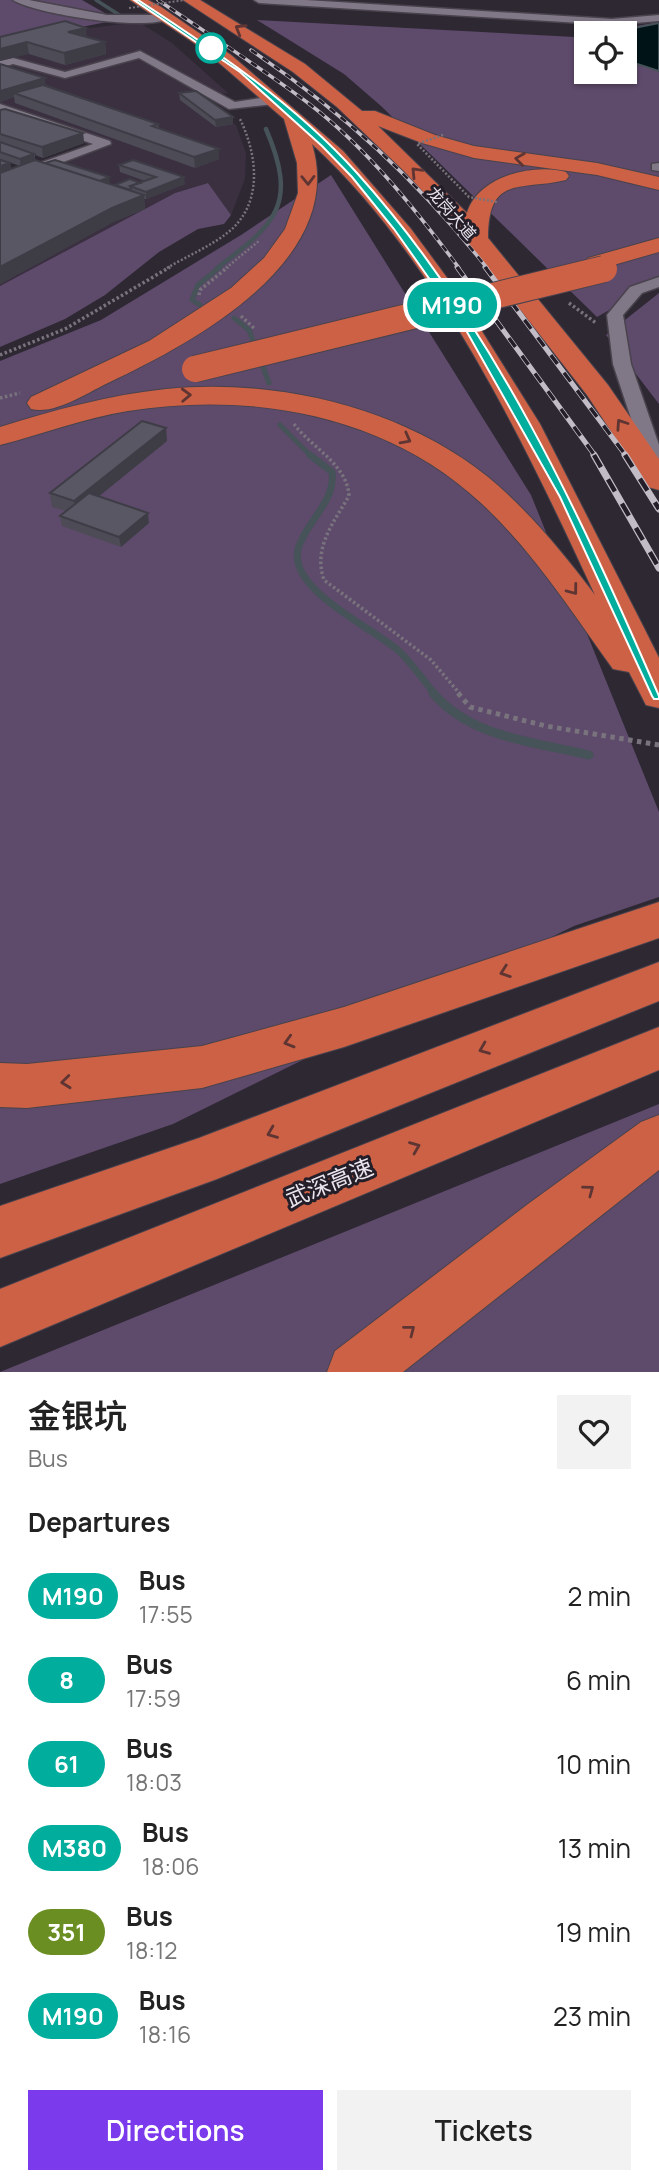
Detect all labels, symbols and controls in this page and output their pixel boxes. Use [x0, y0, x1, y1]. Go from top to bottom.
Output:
map controls [574, 21, 637, 84]
button: locate [574, 21, 637, 84]
one-way arrow [234, 24, 247, 37]
unlabelled marker [196, 33, 226, 63]
one-way arrow [514, 152, 526, 167]
one-way arrow [411, 167, 424, 180]
one-way arrow [300, 175, 316, 186]
street label: 龙岗大道 [423, 182, 481, 244]
line badge: M190 [403, 282, 501, 328]
text: M190 [421, 288, 483, 321]
one-way arrow [180, 388, 191, 403]
one-way arrow [617, 419, 629, 432]
one-way arrow [399, 431, 411, 444]
one-way arrow [564, 582, 577, 595]
one-way arrow [500, 964, 512, 979]
one-way arrow [283, 1034, 295, 1049]
one-way arrow [478, 1040, 490, 1054]
one-way arrow [60, 1074, 71, 1089]
one-way arrow [267, 1124, 279, 1138]
one-way arrow [408, 1141, 421, 1155]
street label: 武深高速 [280, 1150, 378, 1214]
one-way arrow [582, 1186, 594, 1198]
one-way arrow [402, 1325, 414, 1338]
text: 金银坑 [28, 1393, 127, 1438]
button: heart [557, 1395, 631, 1469]
text: Bus [28, 1442, 68, 1474]
text: Departures [28, 1504, 170, 1540]
text: Bus [139, 1562, 186, 1598]
text: 2 min [567, 1578, 631, 1614]
text: M190 [42, 1579, 104, 1612]
text: 17:55 [139, 1598, 193, 1630]
text: Bus [126, 1646, 173, 1682]
text: 6 min [566, 1662, 631, 1698]
text: 8 [59, 1663, 74, 1696]
text: 17:59 [126, 1682, 181, 1714]
text: Bus [126, 1730, 173, 1766]
text: 10 min [556, 1746, 631, 1782]
text: 61 [54, 1747, 79, 1780]
text: 18:03 [126, 1766, 182, 1798]
text: Bus [142, 1814, 189, 1850]
text: 13 min [558, 1830, 631, 1866]
text: M380 [42, 1831, 107, 1864]
text: 18:06 [142, 1850, 199, 1882]
text: Bus [126, 1898, 173, 1934]
text: 19 min [556, 1914, 631, 1950]
text: 351 [47, 1915, 86, 1948]
text: 18:12 [126, 1934, 177, 1966]
text: Bus [139, 1982, 186, 2018]
text: 23 min [553, 1998, 631, 2034]
text: M190 [42, 1999, 104, 2032]
text: 18:16 [139, 2018, 191, 2050]
button: Directions [28, 2090, 323, 2170]
button: Tickets [337, 2090, 631, 2170]

